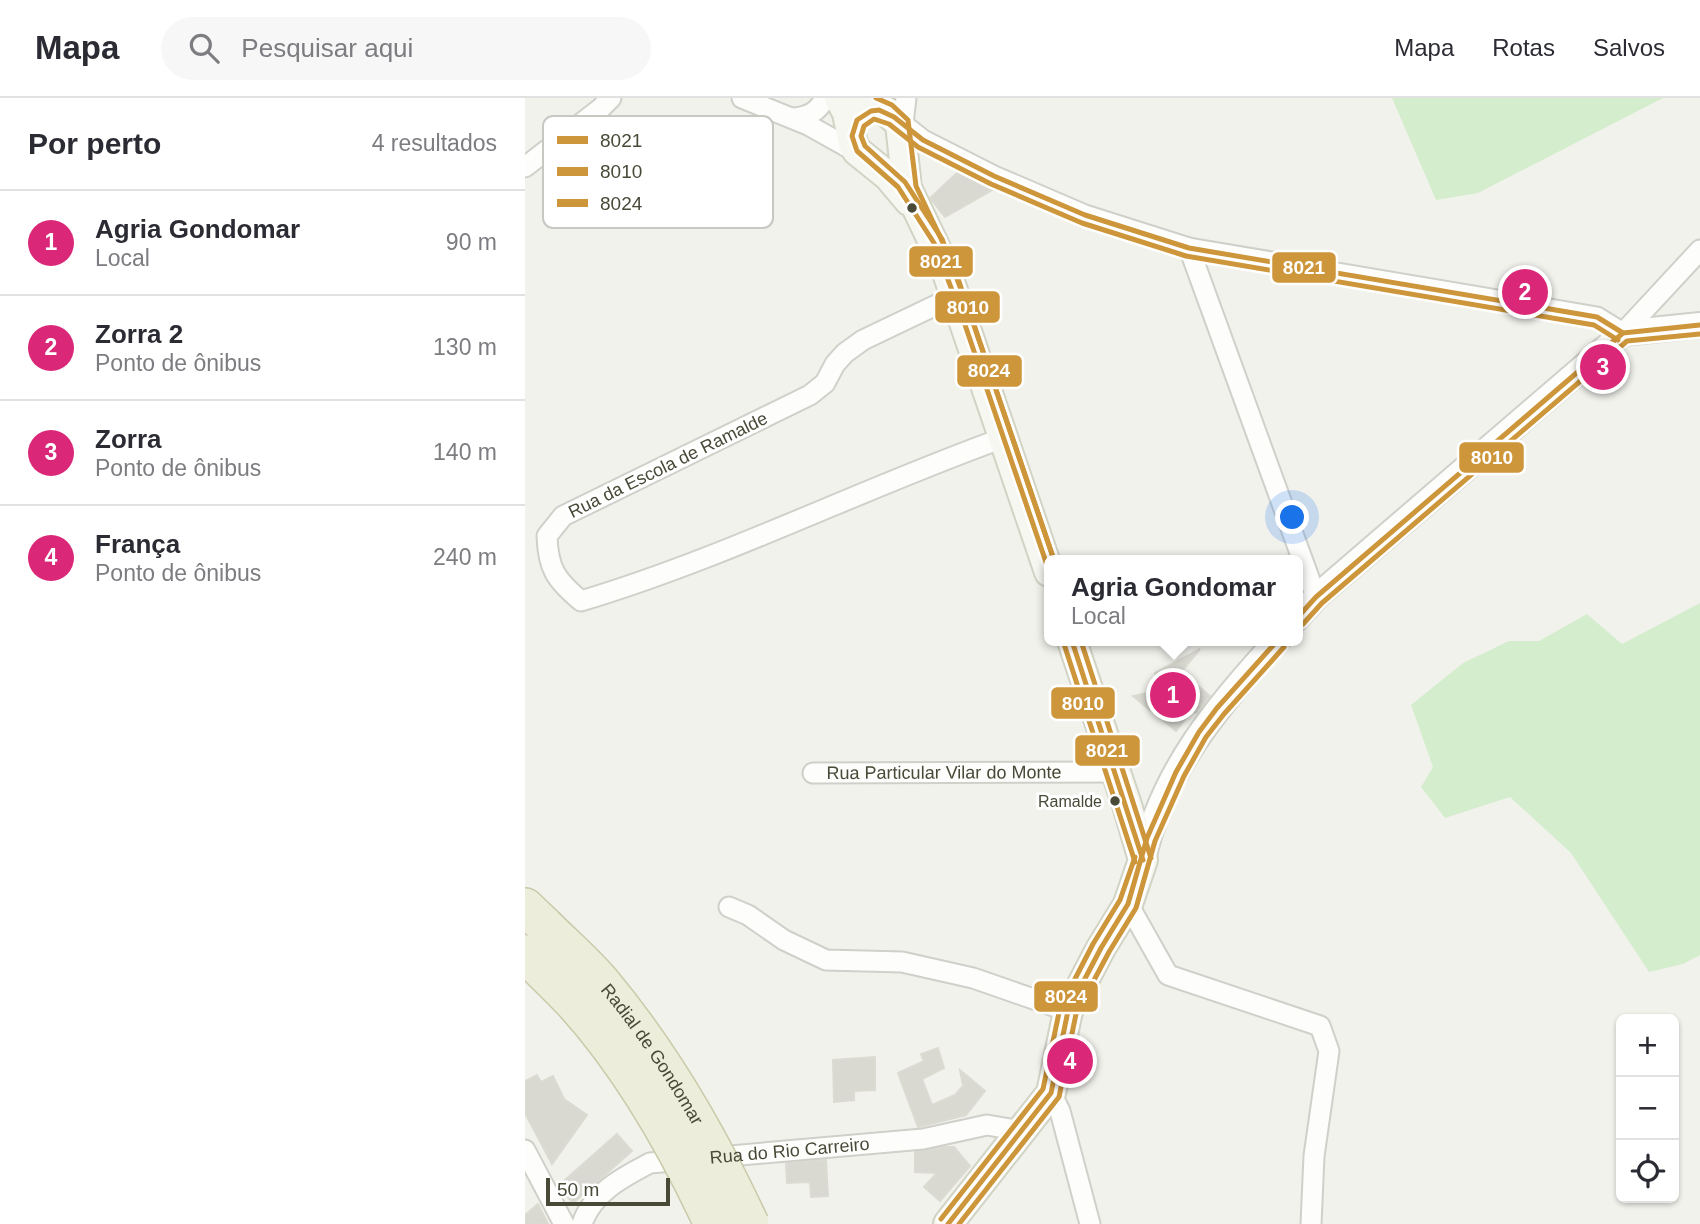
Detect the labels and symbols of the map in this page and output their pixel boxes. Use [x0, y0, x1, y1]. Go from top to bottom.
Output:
legend [543, 116, 773, 228]
text: 8021 [600, 130, 642, 151]
text: 8010 [600, 161, 642, 182]
text: 8024 [600, 193, 643, 214]
unlabelled marker [905, 201, 919, 215]
line badge: 8021 [908, 245, 974, 278]
text: 8021 [920, 251, 963, 272]
line badge: 8021 [1271, 251, 1337, 284]
text: 8021 [1283, 257, 1326, 278]
pin: 2 [1502, 266, 1548, 318]
line badge: 8010 [934, 290, 1001, 324]
text: 8010 [947, 297, 989, 318]
pin: 3 [1580, 341, 1626, 393]
line badge: 8024 [956, 354, 1023, 388]
text: 8024 [968, 360, 1011, 381]
street label: Rua da Escola de Ramalde [565, 408, 771, 522]
line badge: 8010 [1458, 441, 1525, 474]
text: 8010 [1471, 447, 1513, 468]
your location [1275, 500, 1309, 534]
pin: 1 [1150, 669, 1196, 721]
line badge: 8010 [1050, 686, 1116, 720]
text: 8010 [1062, 693, 1104, 714]
line badge: 8021 [1074, 734, 1141, 767]
text: 8021 [1086, 740, 1129, 761]
street label: Rua Particular Vilar do Monte [826, 762, 1062, 783]
place label: Ramalde [1038, 793, 1102, 810]
marker: Ramalde [1108, 794, 1122, 808]
street label: Radial de Gondomar [597, 980, 707, 1128]
line badge: 8024 [1033, 980, 1099, 1013]
text: 8024 [1045, 986, 1088, 1007]
pin: 4 [1047, 1035, 1093, 1087]
street label: Rua do Rio Carreiro [709, 1134, 870, 1168]
scale bar [546, 1175, 670, 1207]

